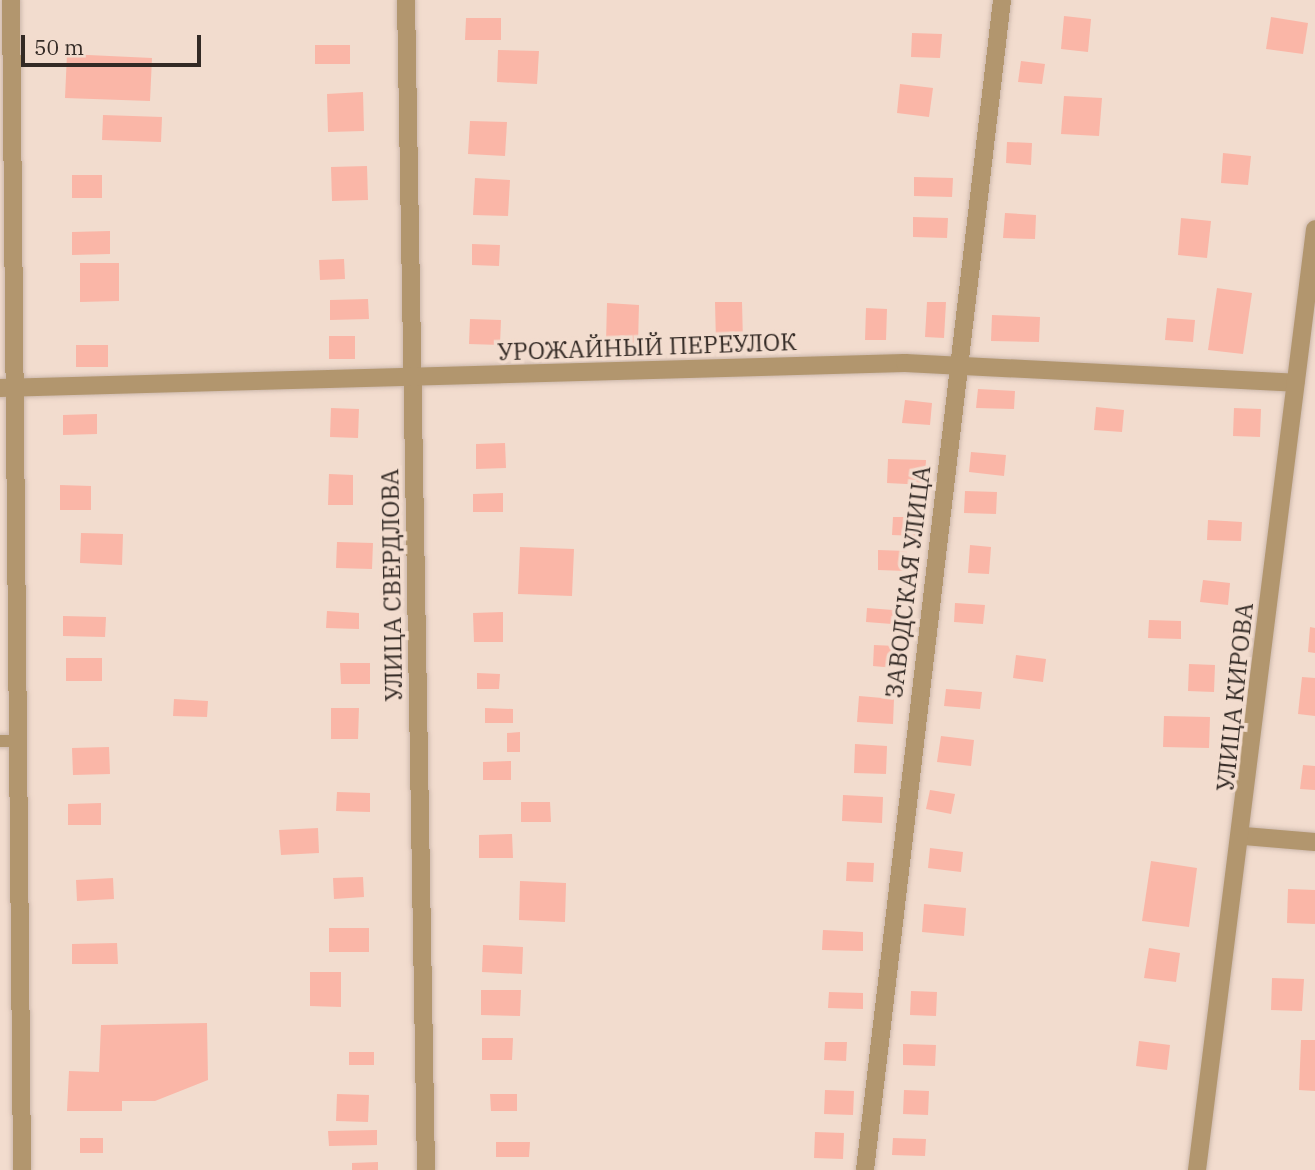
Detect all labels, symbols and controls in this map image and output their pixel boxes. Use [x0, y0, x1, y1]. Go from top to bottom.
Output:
scale bar [24, 21, 205, 65]
text: 50 m [34, 33, 84, 61]
street label: УРОЖАЙНЫЙ ПЕРЕУЛОК [497, 327, 797, 367]
street label: ЗАВОДСКАЯ УЛИЦА [879, 464, 937, 700]
street label: УЛИЦА СВЕРДЛОВА [376, 468, 408, 702]
street label: УЛИЦА КИРОВА [1211, 601, 1259, 793]

